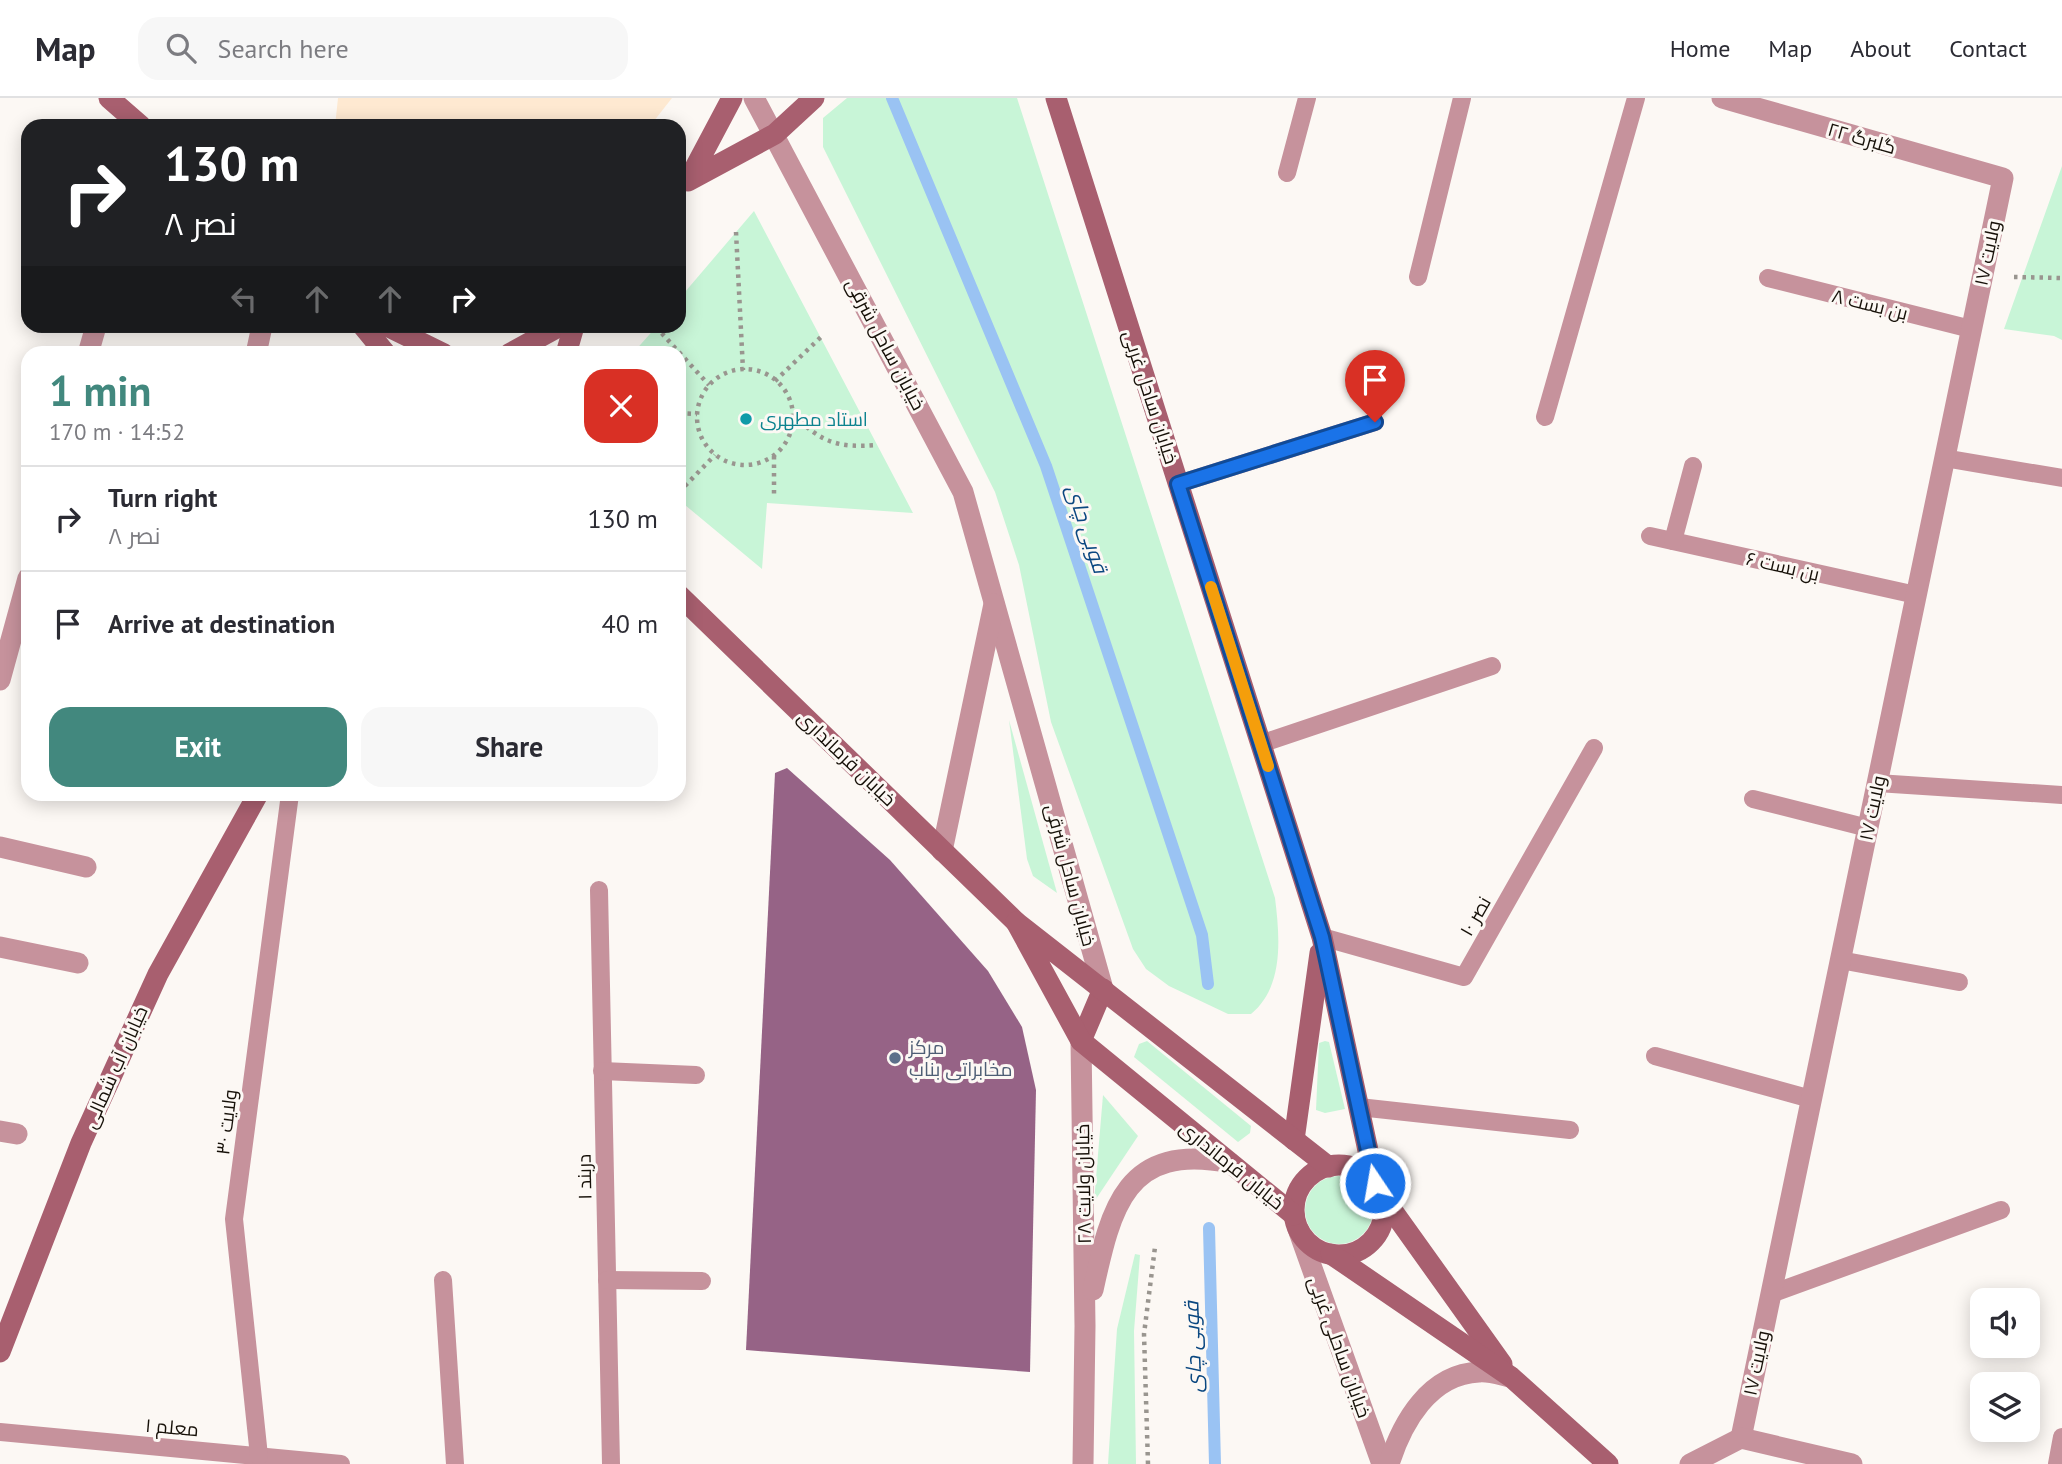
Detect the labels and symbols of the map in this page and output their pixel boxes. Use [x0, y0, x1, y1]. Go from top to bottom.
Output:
street label: گلبرگ ۲۲ [1825, 117, 1899, 159]
street label: ولایت ۱۷ [1968, 218, 2006, 288]
street label: خیابان ساحل شرقی [841, 274, 931, 414]
street label: بن بست ۸ [1830, 283, 1910, 325]
street label: خیابان ساحل غربی [1118, 327, 1184, 467]
pin [1345, 350, 1405, 422]
place label: استاد مطهری [760, 407, 868, 431]
marker: استاد مطهری [738, 411, 754, 427]
water label: قوبی چای [1060, 481, 1115, 578]
street label: بن بست ۶ [1744, 546, 1822, 586]
street label: خیابان فرمانداری [793, 705, 901, 811]
street label: ولایت ۱۷ [1853, 773, 1891, 843]
street label: خیابان ساحل شرقی [1041, 801, 1101, 949]
street label: نصر ۱۰ [1454, 892, 1496, 940]
street label: خیابان آب شمالی [77, 1002, 153, 1132]
place label: مرکز مخابراتی بناب [908, 1035, 1012, 1081]
marker: مرکز مخابراتی بناب [887, 1050, 903, 1066]
street label: ولایت ۳۰ [210, 1088, 242, 1156]
street label: خیابان فرمانداری [1175, 1116, 1289, 1214]
street label: خیابان ولایت ۲۸ [1070, 1124, 1096, 1244]
position arrow [1338, 1146, 1412, 1220]
street label: دربند ۱ [572, 1154, 596, 1200]
street label: خیابان ساحلی غربی [1303, 1273, 1377, 1421]
water label: قوبی چای [1177, 1300, 1209, 1393]
street label: ولایت ۱۷ [1737, 1328, 1775, 1398]
street label: معلم ۱ [144, 1413, 200, 1443]

